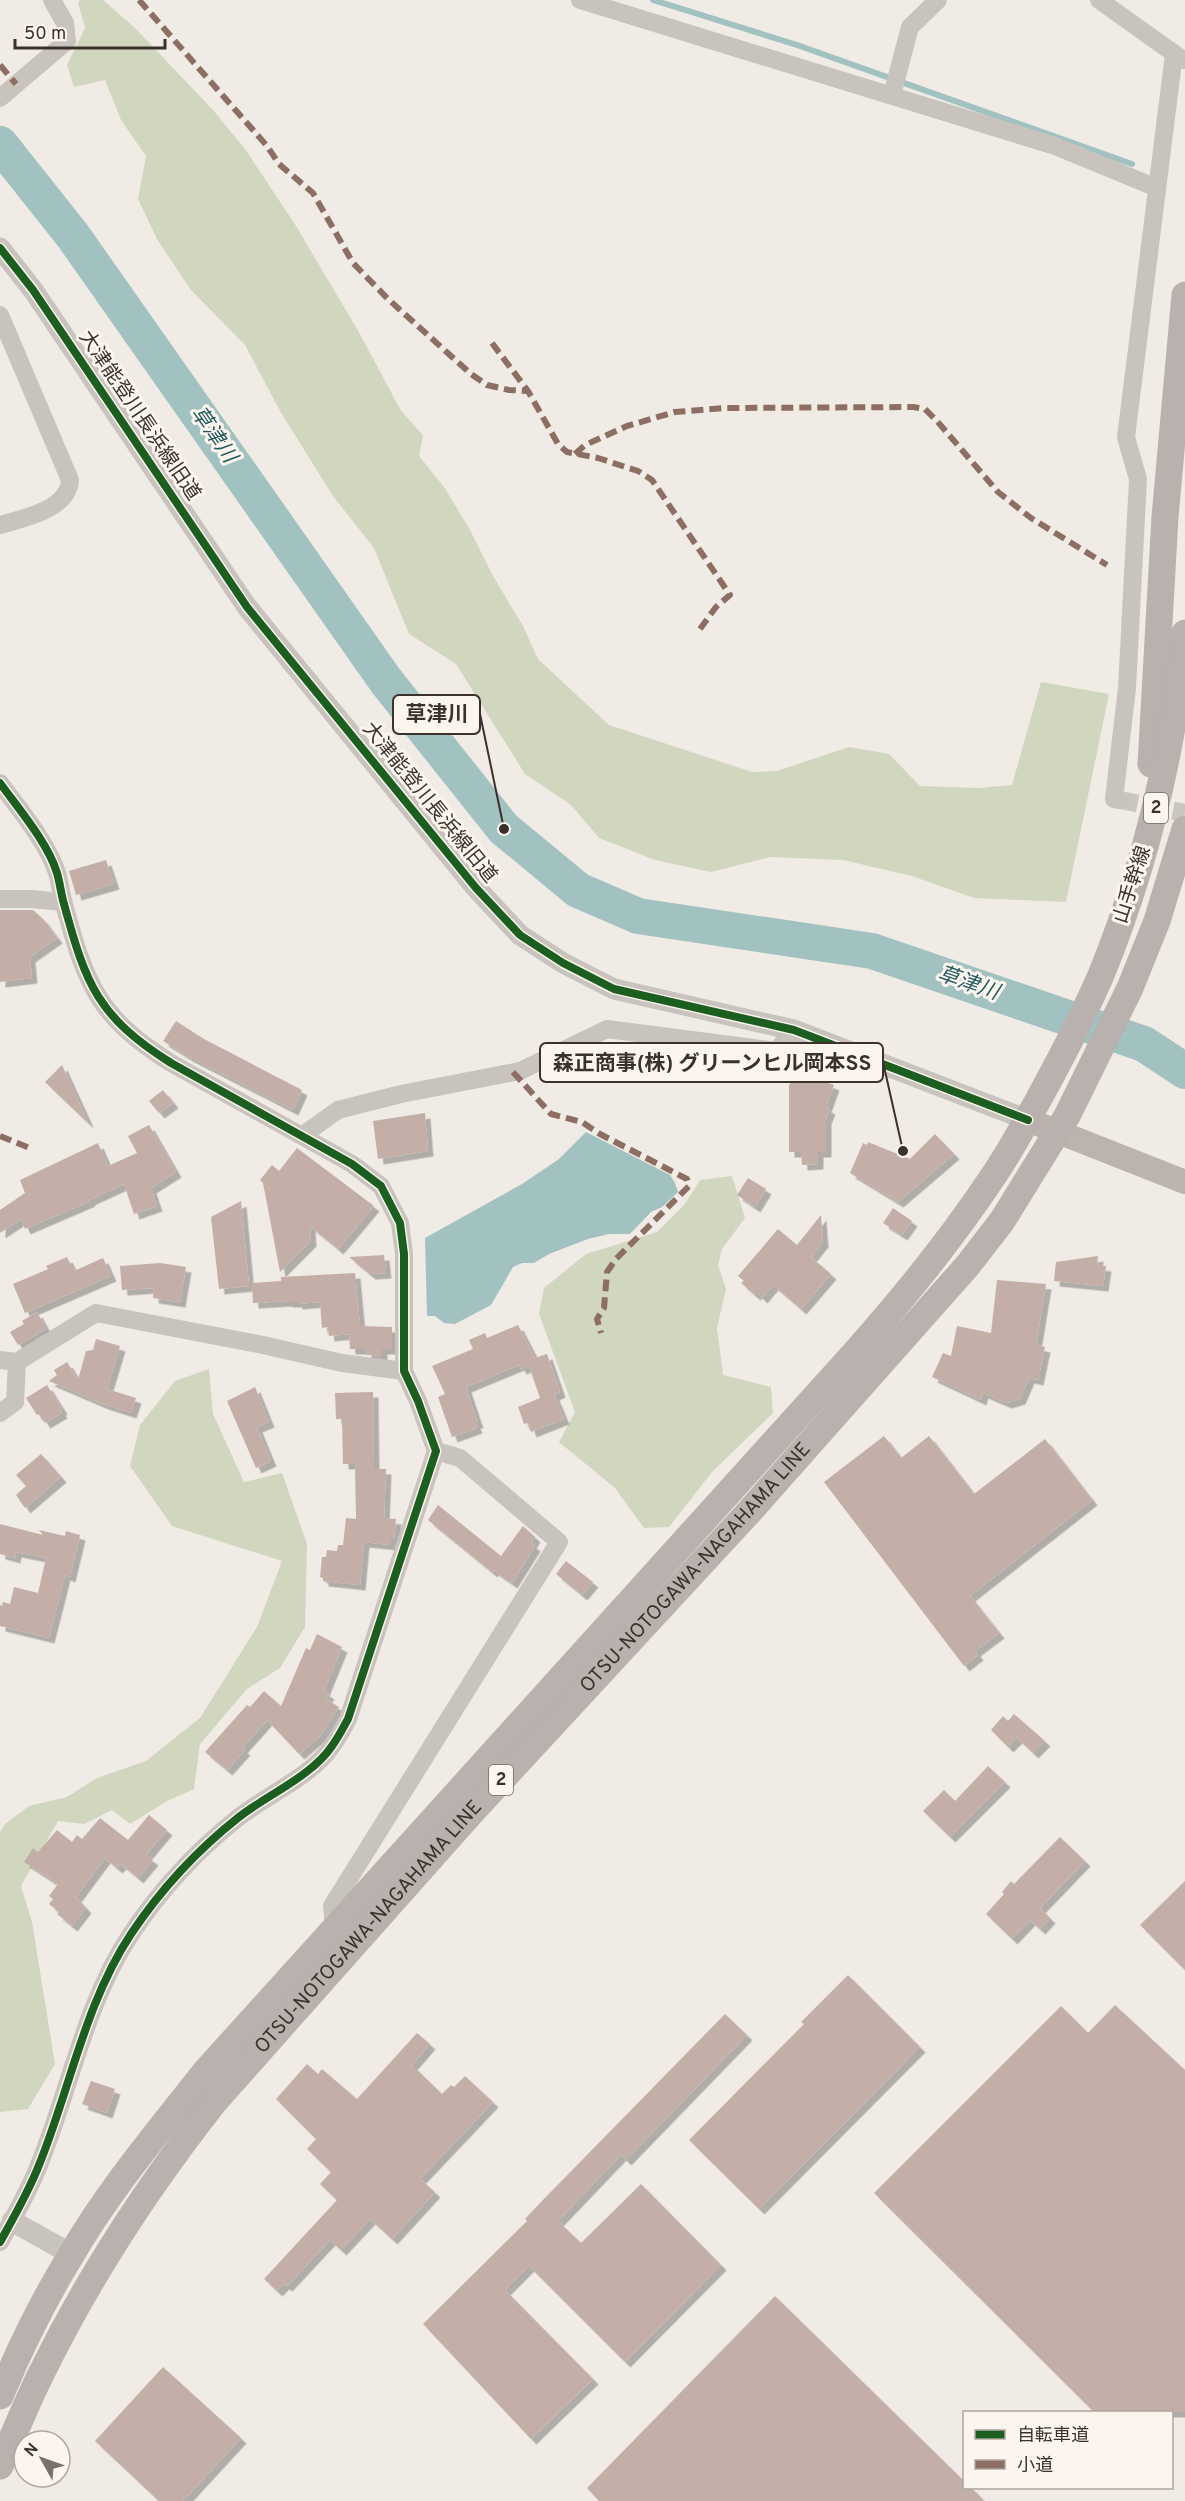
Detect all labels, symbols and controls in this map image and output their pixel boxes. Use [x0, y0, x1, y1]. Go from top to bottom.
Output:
scale bar [15, 12, 165, 50]
text: 50 m [24, 23, 66, 46]
street label: 大津能登川長浜線旧道 [72, 326, 206, 506]
water label: 草津川 [184, 401, 243, 470]
callout: 草津川 [393, 695, 480, 734]
text: 草津川 [406, 702, 469, 729]
street label: 大津能登川長浜線旧道 [356, 717, 502, 889]
road number: 2 [1144, 793, 1168, 823]
street label: 山手幹線 [1108, 843, 1158, 927]
water label: 草津川 [934, 961, 1004, 1008]
callout: 森正商事(株) グリーンヒル岡本SS [540, 1043, 883, 1082]
text: 森正商事(株) グリーンヒル岡本SS [553, 1051, 871, 1078]
street label: OTSU-NOTOGAWA-NAGAHAMA LINE [575, 1437, 817, 1699]
road number: 2 [489, 1765, 513, 1795]
street label: OTSU-NOTOGAWA-NAGAHAMA LINE [249, 1795, 489, 2060]
legend [963, 2411, 1173, 2489]
text: 自転車道 [1017, 2425, 1089, 2448]
north arrow [12, 2429, 72, 2489]
text: N [21, 2440, 43, 2461]
text: 小道 [1017, 2455, 1053, 2478]

